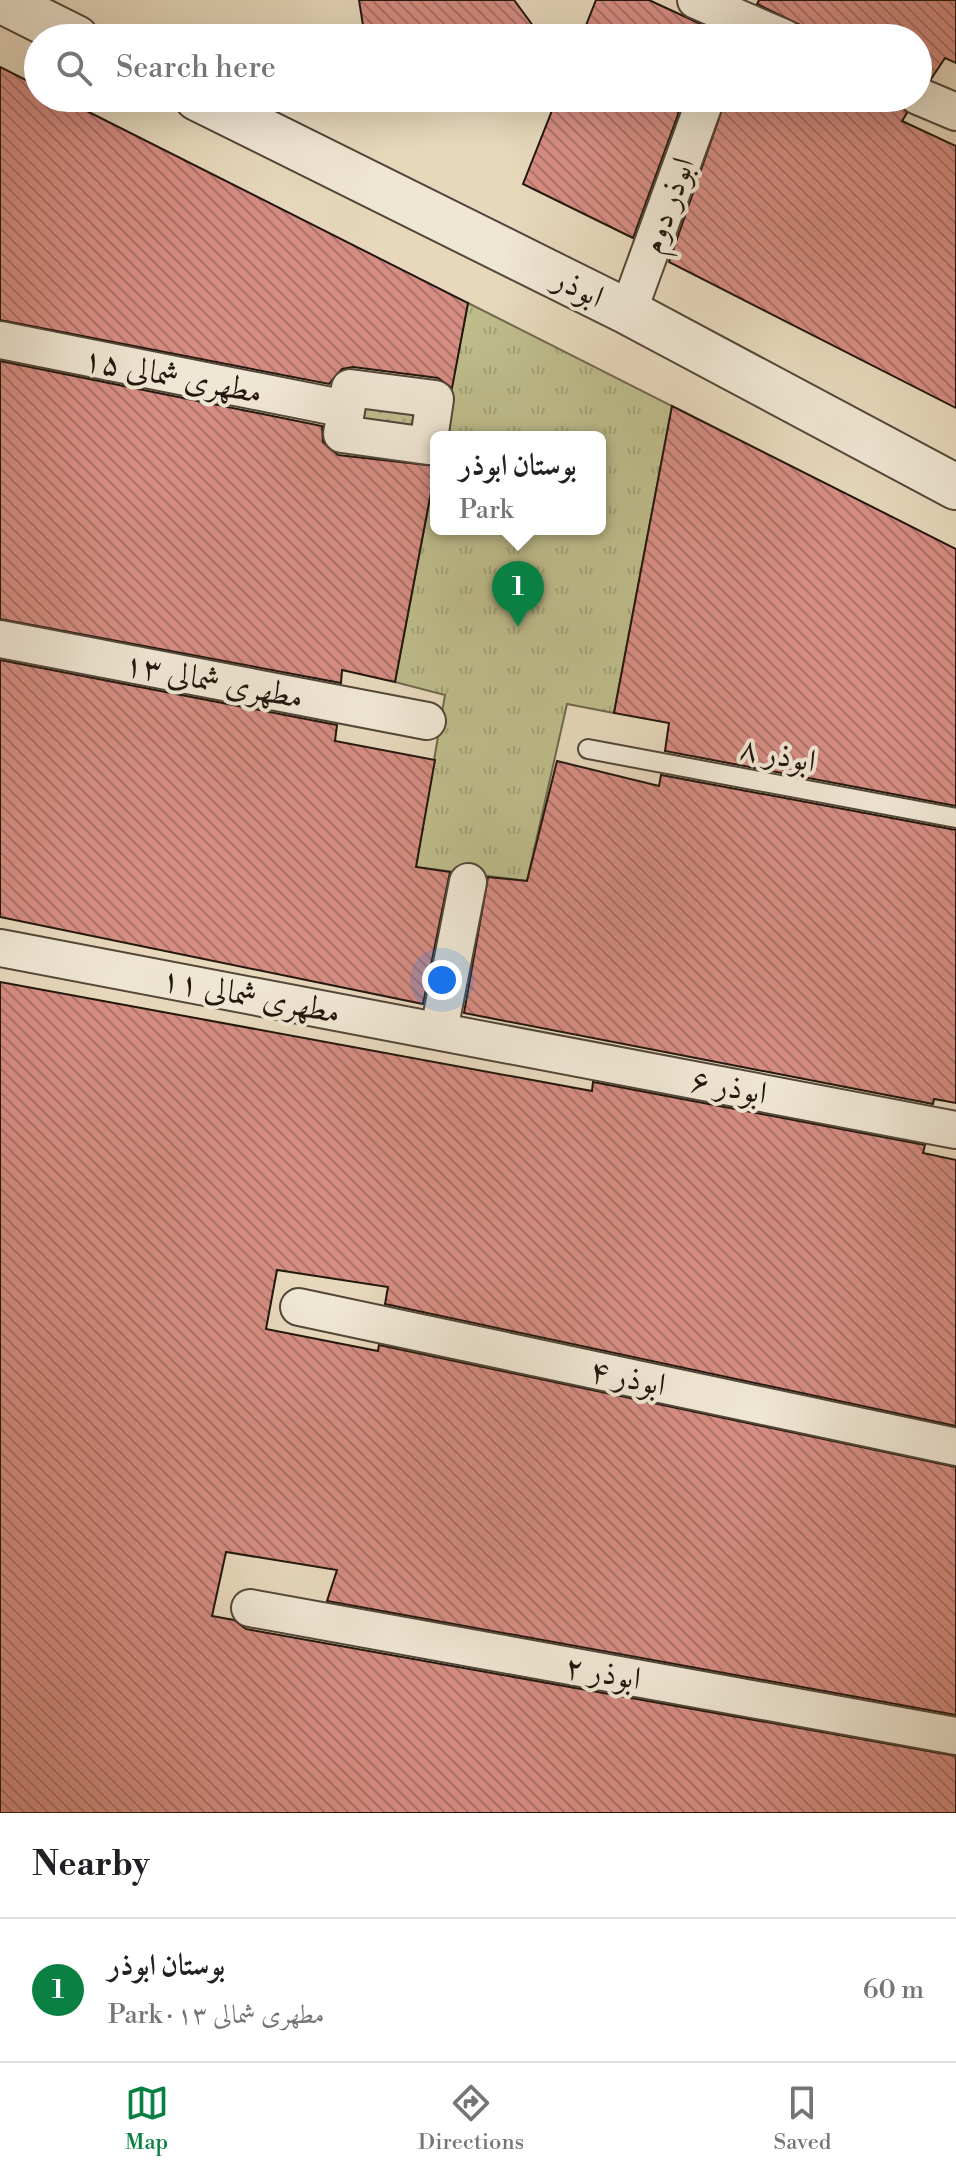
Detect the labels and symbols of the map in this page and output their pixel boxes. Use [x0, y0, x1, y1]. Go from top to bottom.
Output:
street label: ابوذر دوم [632, 152, 710, 261]
street label: ابوذر [544, 257, 610, 317]
street label: مطهری شمالی ۱۵ [80, 339, 266, 413]
pin: 1 [492, 561, 544, 627]
street label: مطهری شمالی ۱۳ [121, 644, 307, 718]
street label: ابوذر ۸ [736, 728, 819, 782]
street label: مطهری شمالی ۱۱ [158, 959, 344, 1033]
your location [422, 960, 462, 1000]
street label: ابوذر ۶ [687, 1060, 770, 1114]
street label: ابوذر ۴ [586, 1350, 669, 1406]
street label: ابوذر ۲ [562, 1647, 644, 1699]

